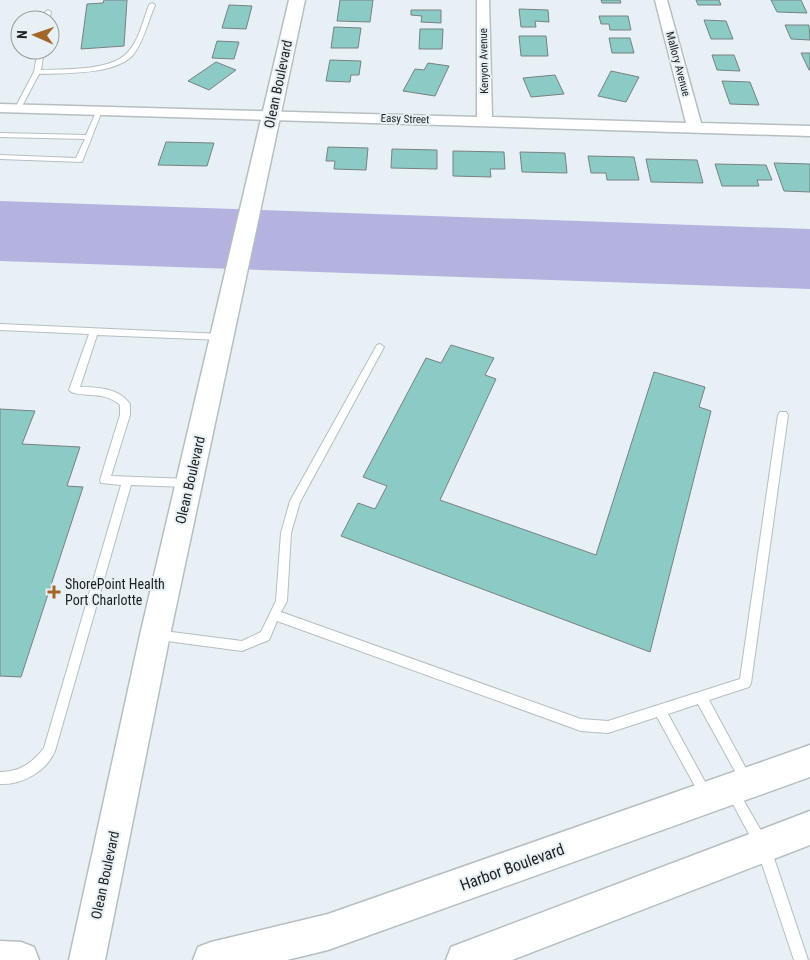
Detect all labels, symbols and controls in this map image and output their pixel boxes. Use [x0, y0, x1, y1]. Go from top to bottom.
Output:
north arrow [10, 10, 60, 60]
street label: Kenyon Avenue [477, 28, 491, 94]
text: N [14, 30, 30, 39]
street label: Mallory Avenue [663, 30, 693, 98]
street label: Olean Boulevard [261, 38, 295, 130]
street label: Easy Street [380, 112, 430, 126]
street label: Olean Boulevard [172, 435, 208, 525]
place label: ShorePoint Health Port Charlotte [65, 576, 165, 608]
marker: ShorePoint Health Port Charlotte [47, 585, 61, 599]
street label: Olean Boulevard [88, 829, 122, 921]
street label: Harbor Boulevard [457, 839, 567, 895]

